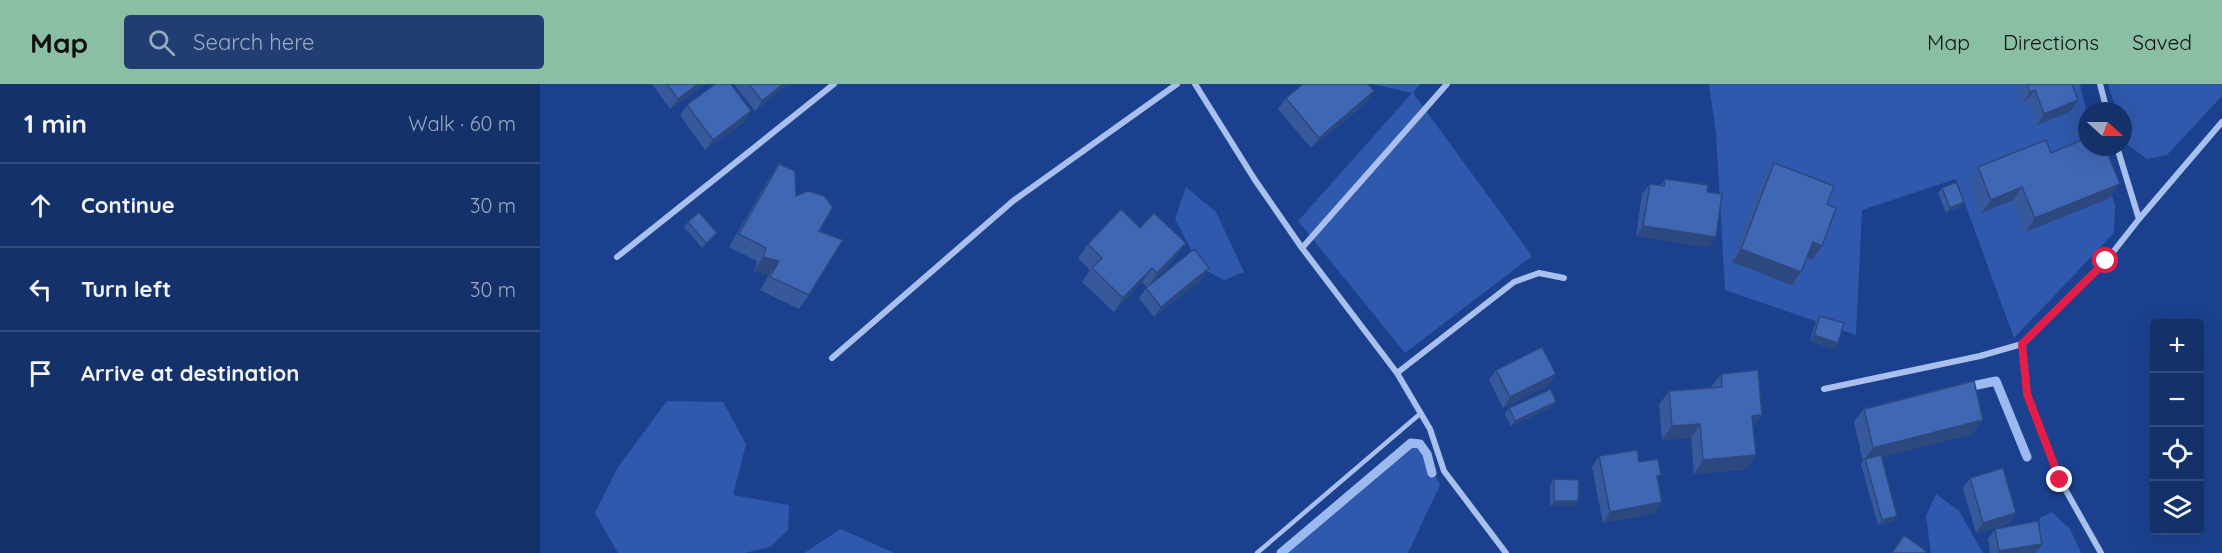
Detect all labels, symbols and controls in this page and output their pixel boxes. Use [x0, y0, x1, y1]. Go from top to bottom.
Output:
search box [124, 15, 544, 69]
text: Map [30, 25, 88, 60]
icon: search [145, 26, 178, 59]
text: Search here [193, 28, 315, 56]
text: Map [1927, 29, 1970, 55]
text: Directions [2003, 29, 2099, 55]
text: Saved [2132, 29, 2192, 55]
north arrow [2078, 102, 2132, 156]
text: 1 min [24, 107, 87, 140]
text: Walk · 60 m [408, 111, 516, 136]
icon: ahead [24, 189, 57, 222]
text: Continue [81, 191, 175, 219]
text: 30 m [470, 193, 516, 218]
route start [2092, 247, 2118, 273]
icon: left [24, 273, 57, 306]
text: Turn left [81, 275, 171, 303]
text: 30 m [470, 277, 516, 302]
map controls [2150, 319, 2204, 535]
button: + [2150, 319, 2204, 373]
icon: arrive [24, 357, 57, 390]
text: Arrive at destination [81, 359, 299, 387]
button: − [2150, 373, 2204, 427]
button: locate [2150, 427, 2204, 481]
route end [2046, 466, 2072, 492]
button: layers [2150, 481, 2204, 535]

